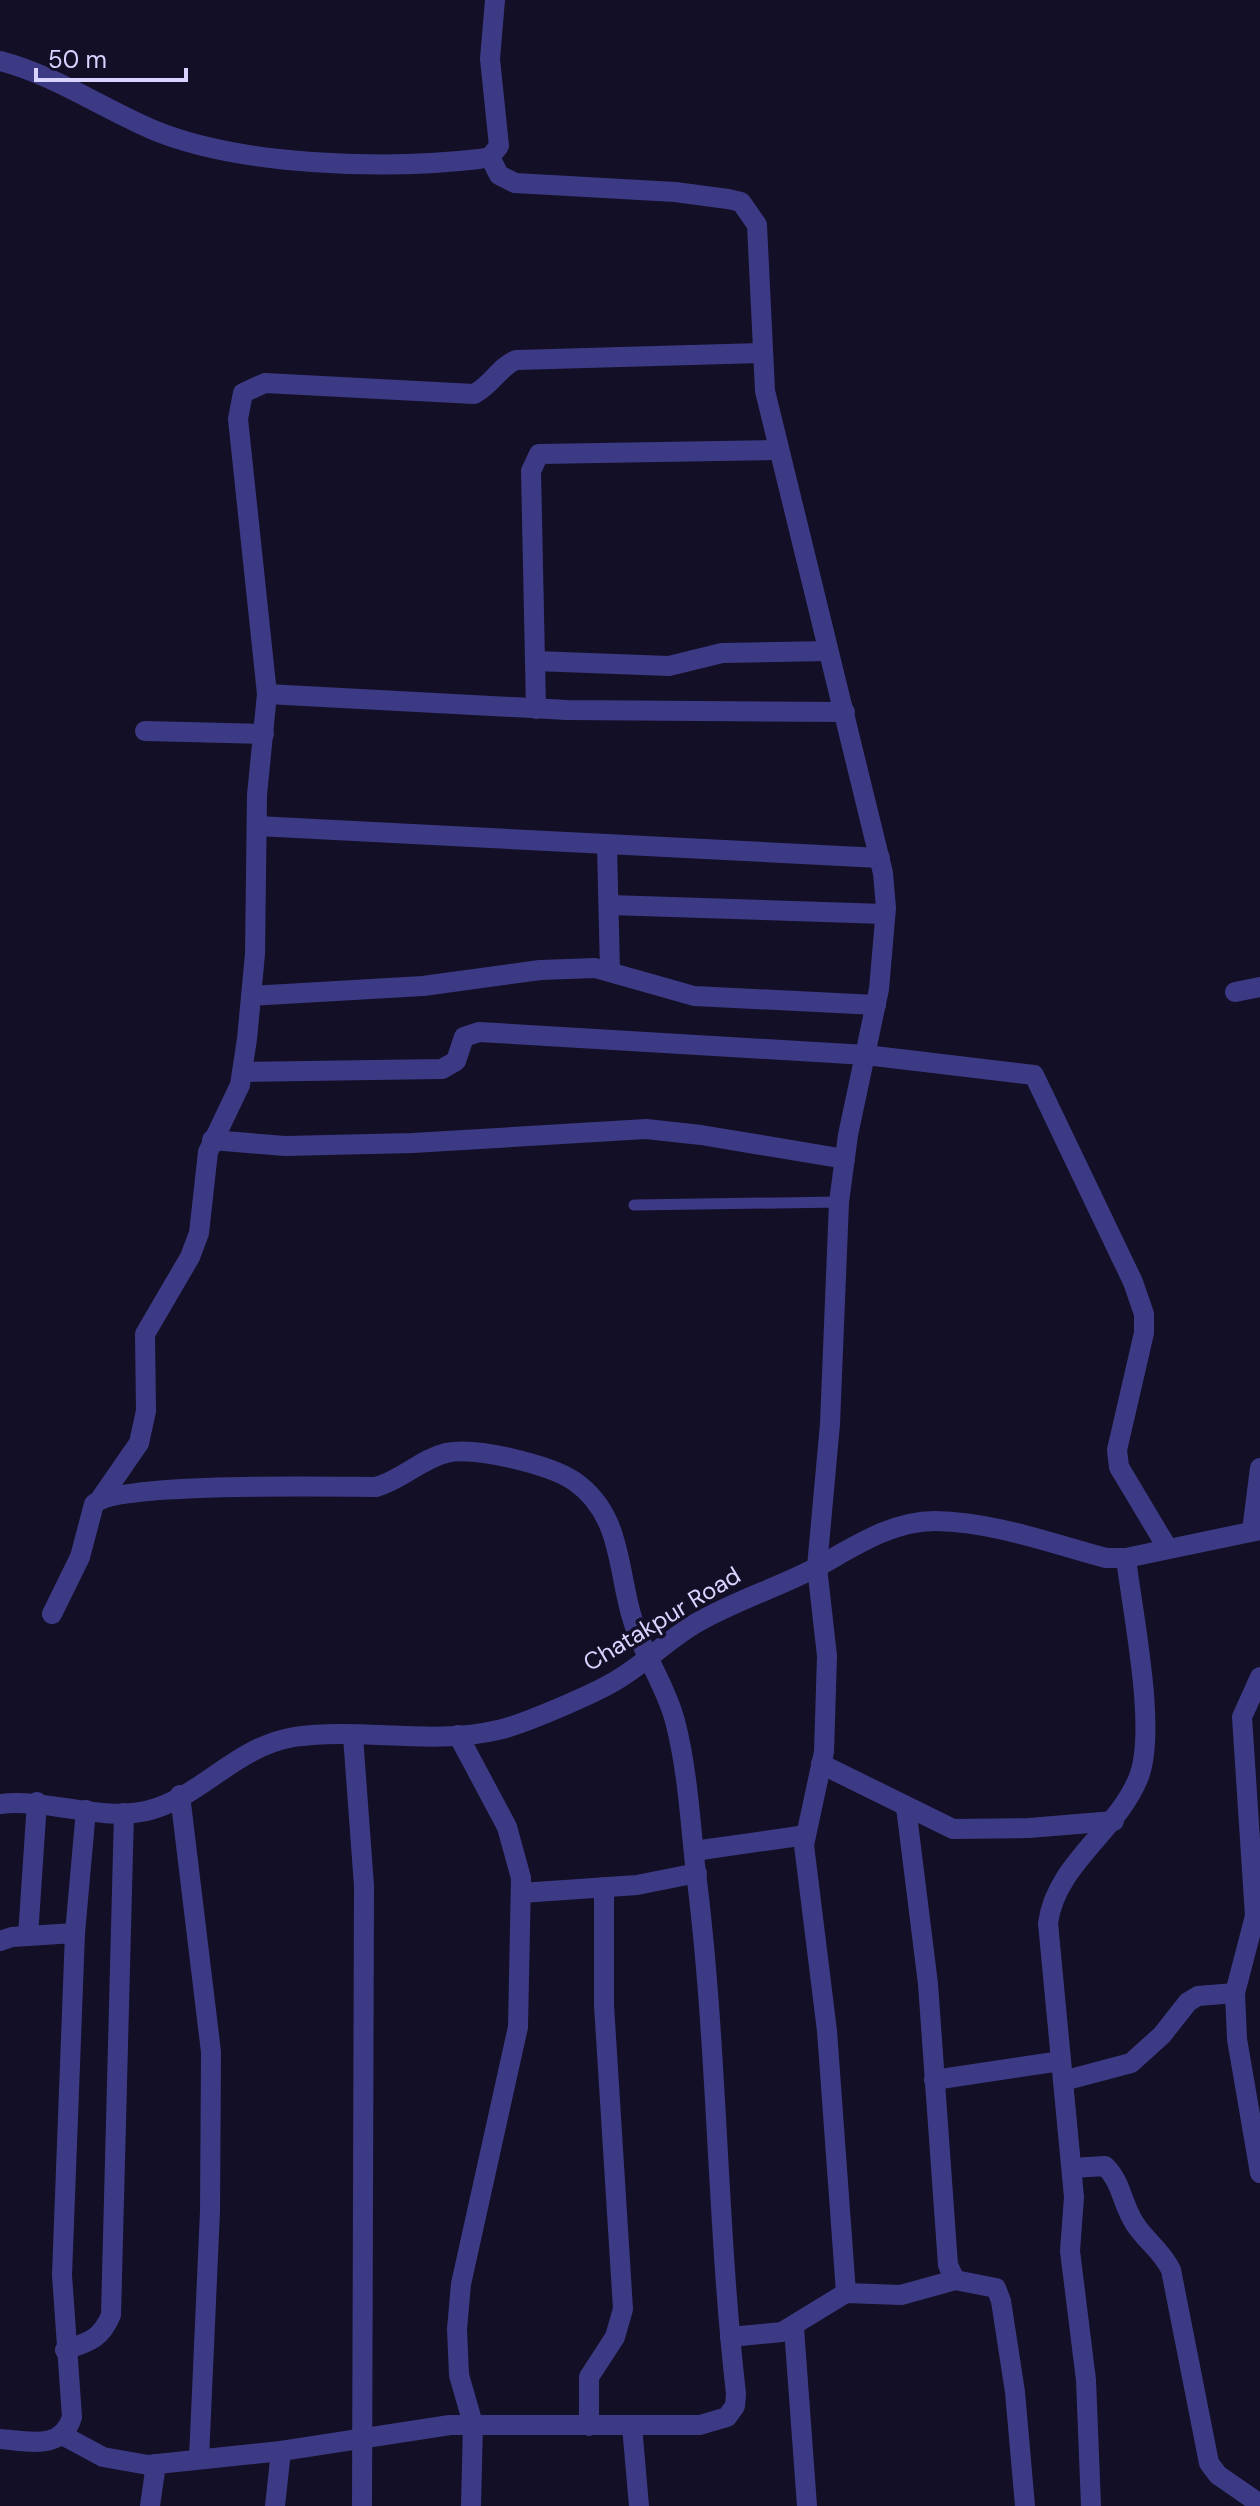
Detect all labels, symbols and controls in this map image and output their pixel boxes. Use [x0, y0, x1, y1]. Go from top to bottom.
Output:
scale bar [36, 32, 186, 82]
text: 50 m [48, 44, 107, 75]
street label: Chatakpur Road [577, 1559, 746, 1678]

